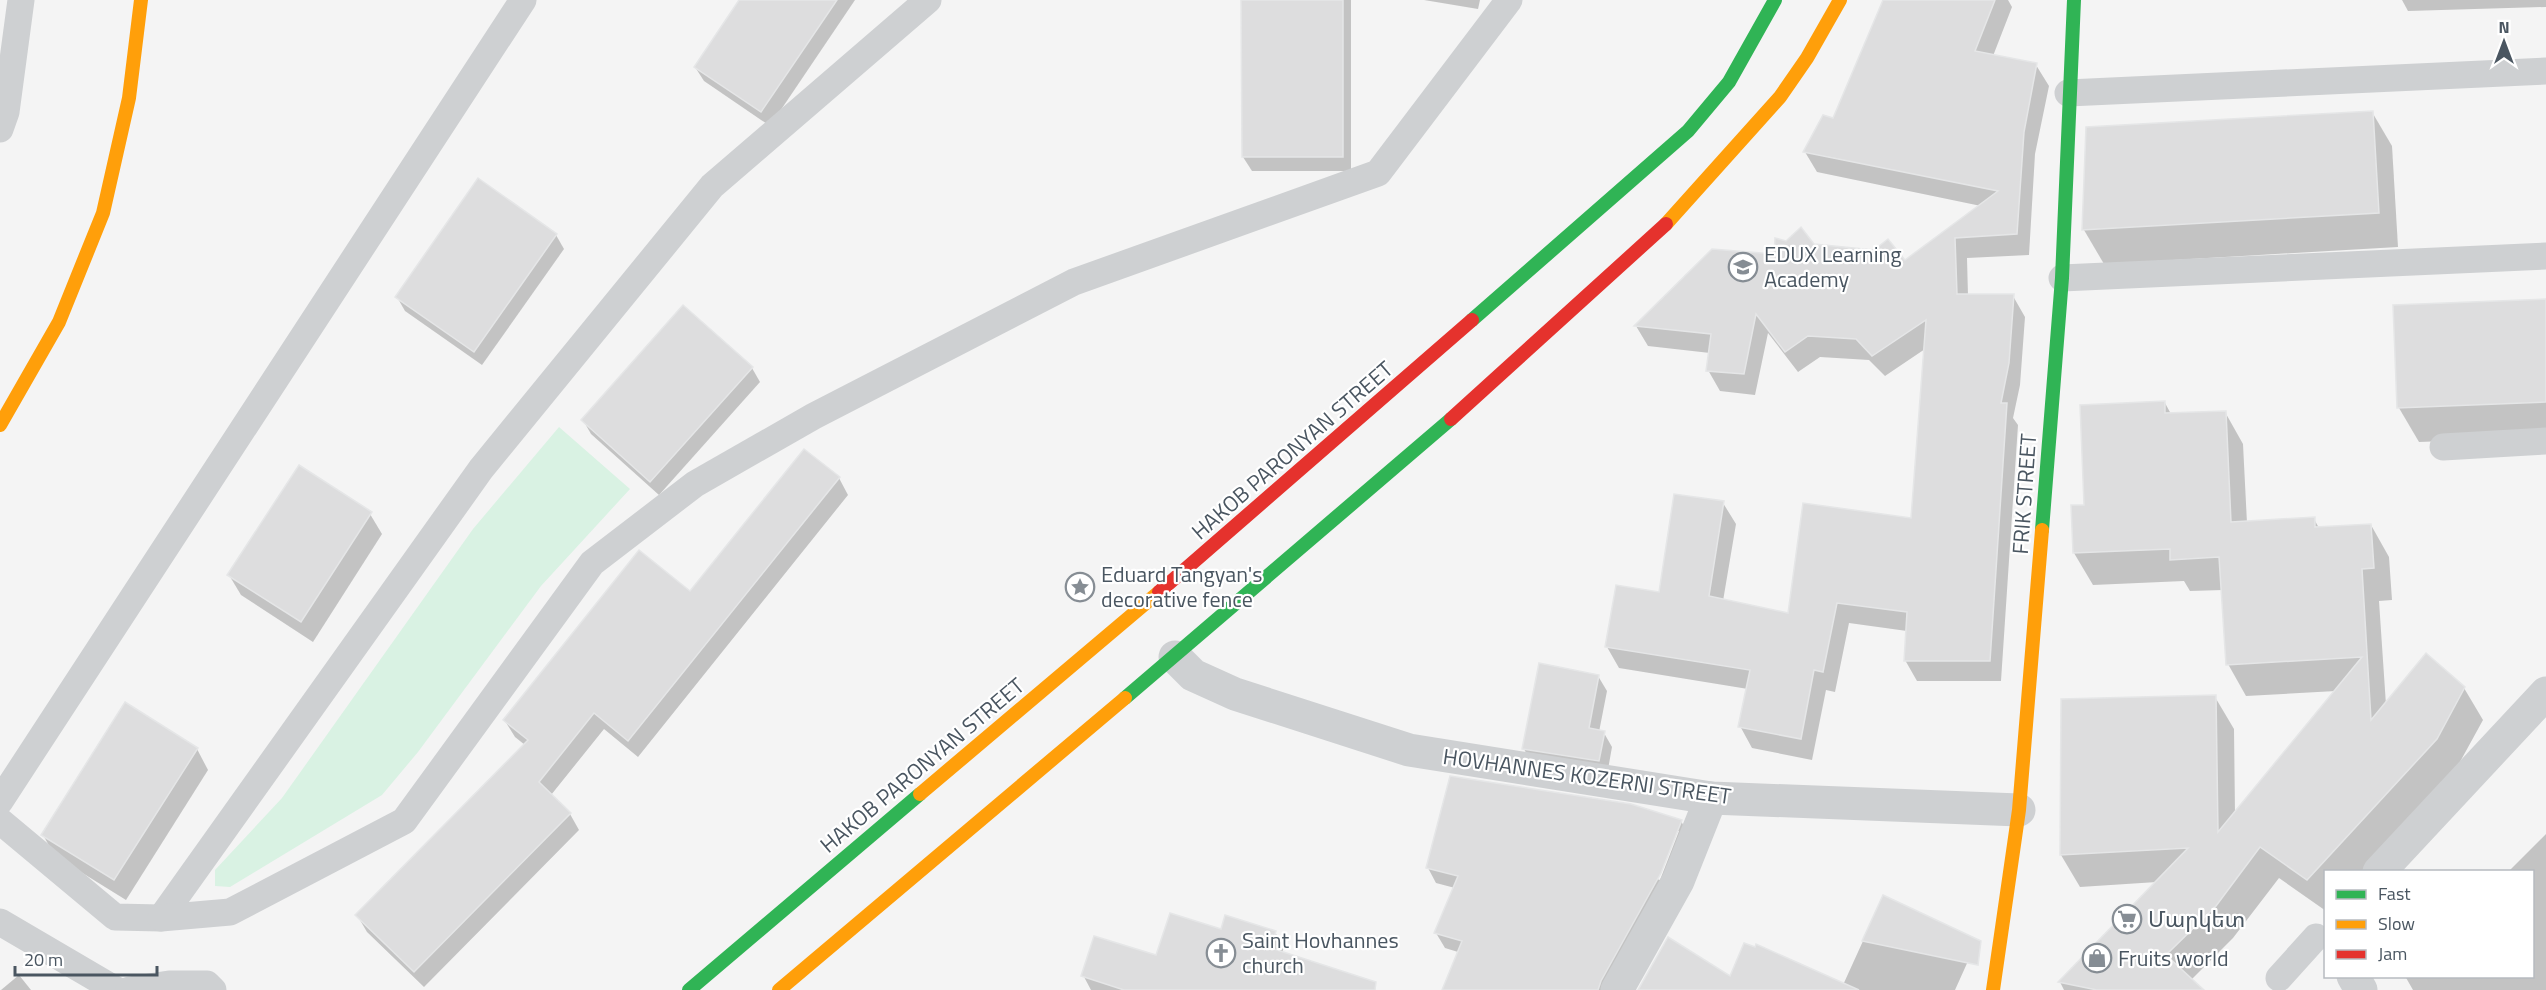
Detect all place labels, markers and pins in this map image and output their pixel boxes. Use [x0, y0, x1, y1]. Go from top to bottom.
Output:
place label: EDUX Learning Academy [1764, 237, 1902, 296]
school or university icon: EDUX Learning Academy [1727, 251, 1759, 283]
place label: Eduard Tangyan's decorative fence [1101, 557, 1263, 616]
place icon: Eduard Tangyan's decorative fence [1064, 571, 1096, 603]
place label: Մարկետ [2148, 902, 2245, 936]
supermarket icon: Մարկետ [2111, 903, 2143, 935]
place label: Saint Hovhannes church [1242, 923, 1399, 982]
church icon: Saint Hovhannes church [1205, 937, 1237, 969]
place label: Fruits world [2118, 941, 2229, 975]
shop icon: Fruits world [2081, 942, 2113, 974]

